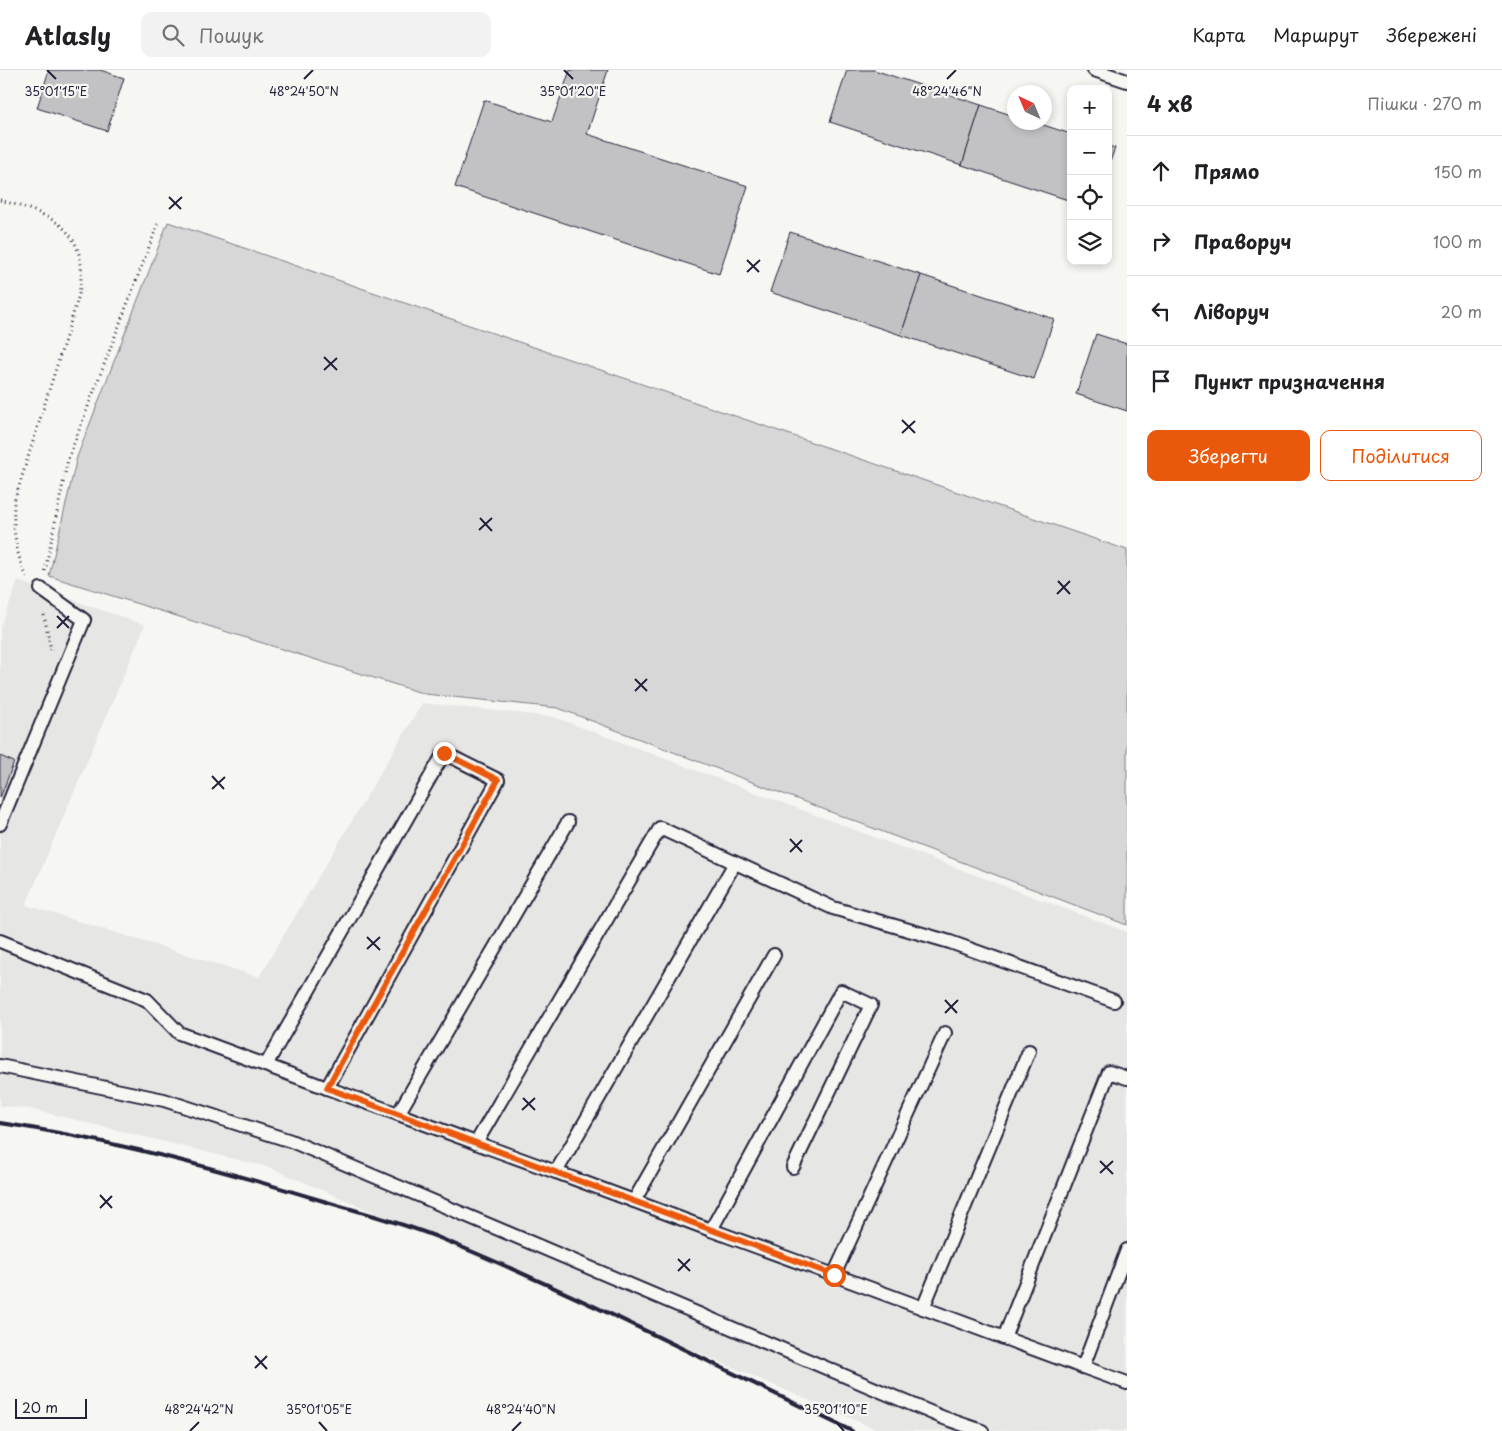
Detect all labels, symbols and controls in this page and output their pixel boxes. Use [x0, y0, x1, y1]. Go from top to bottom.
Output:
search box [141, 12, 491, 57]
text: Atlasly [25, 17, 111, 53]
icon: search [159, 21, 187, 49]
text: Пошук [199, 21, 264, 49]
text: Карта [1192, 21, 1245, 48]
text: Маршрут [1273, 21, 1358, 48]
text: Збережені [1386, 21, 1477, 48]
text: 35°01'15"E [25, 82, 87, 100]
text: 48°24'50"N [269, 82, 339, 100]
text: 35°01'20"E [540, 82, 606, 100]
text: 48°24'46"N [912, 82, 982, 100]
north arrow [1007, 85, 1052, 130]
map controls [1067, 85, 1112, 265]
button: + [1067, 85, 1112, 130]
text: 4 хв [1147, 87, 1193, 119]
text: Пішки · 270 m [1367, 91, 1482, 115]
button: − [1067, 130, 1112, 175]
icon: ahead [1147, 157, 1175, 185]
text: Прямо [1194, 157, 1259, 185]
text: 150 m [1434, 159, 1482, 183]
button: locate [1067, 175, 1112, 220]
button: layers [1067, 220, 1112, 265]
icon: right [1147, 227, 1175, 255]
text: Праворуч [1194, 227, 1291, 255]
text: 100 m [1433, 229, 1482, 253]
icon: left [1147, 297, 1175, 325]
text: Ліворуч [1194, 297, 1270, 325]
text: 20 m [1441, 299, 1482, 323]
icon: arrive [1147, 367, 1175, 395]
text: Пункт призначення [1194, 367, 1385, 395]
button: Зберегти [1147, 430, 1310, 481]
button: Поділитися [1320, 430, 1482, 481]
route end [433, 742, 456, 765]
route start [823, 1264, 846, 1287]
scale bar [15, 1396, 88, 1419]
text: 20 m [22, 1397, 58, 1418]
text: 48°24'42"N [164, 1400, 234, 1418]
text: 35°01'05"E [286, 1400, 352, 1418]
text: 48°24'40"N [486, 1400, 556, 1418]
text: 35°01'10"E [804, 1400, 868, 1418]

